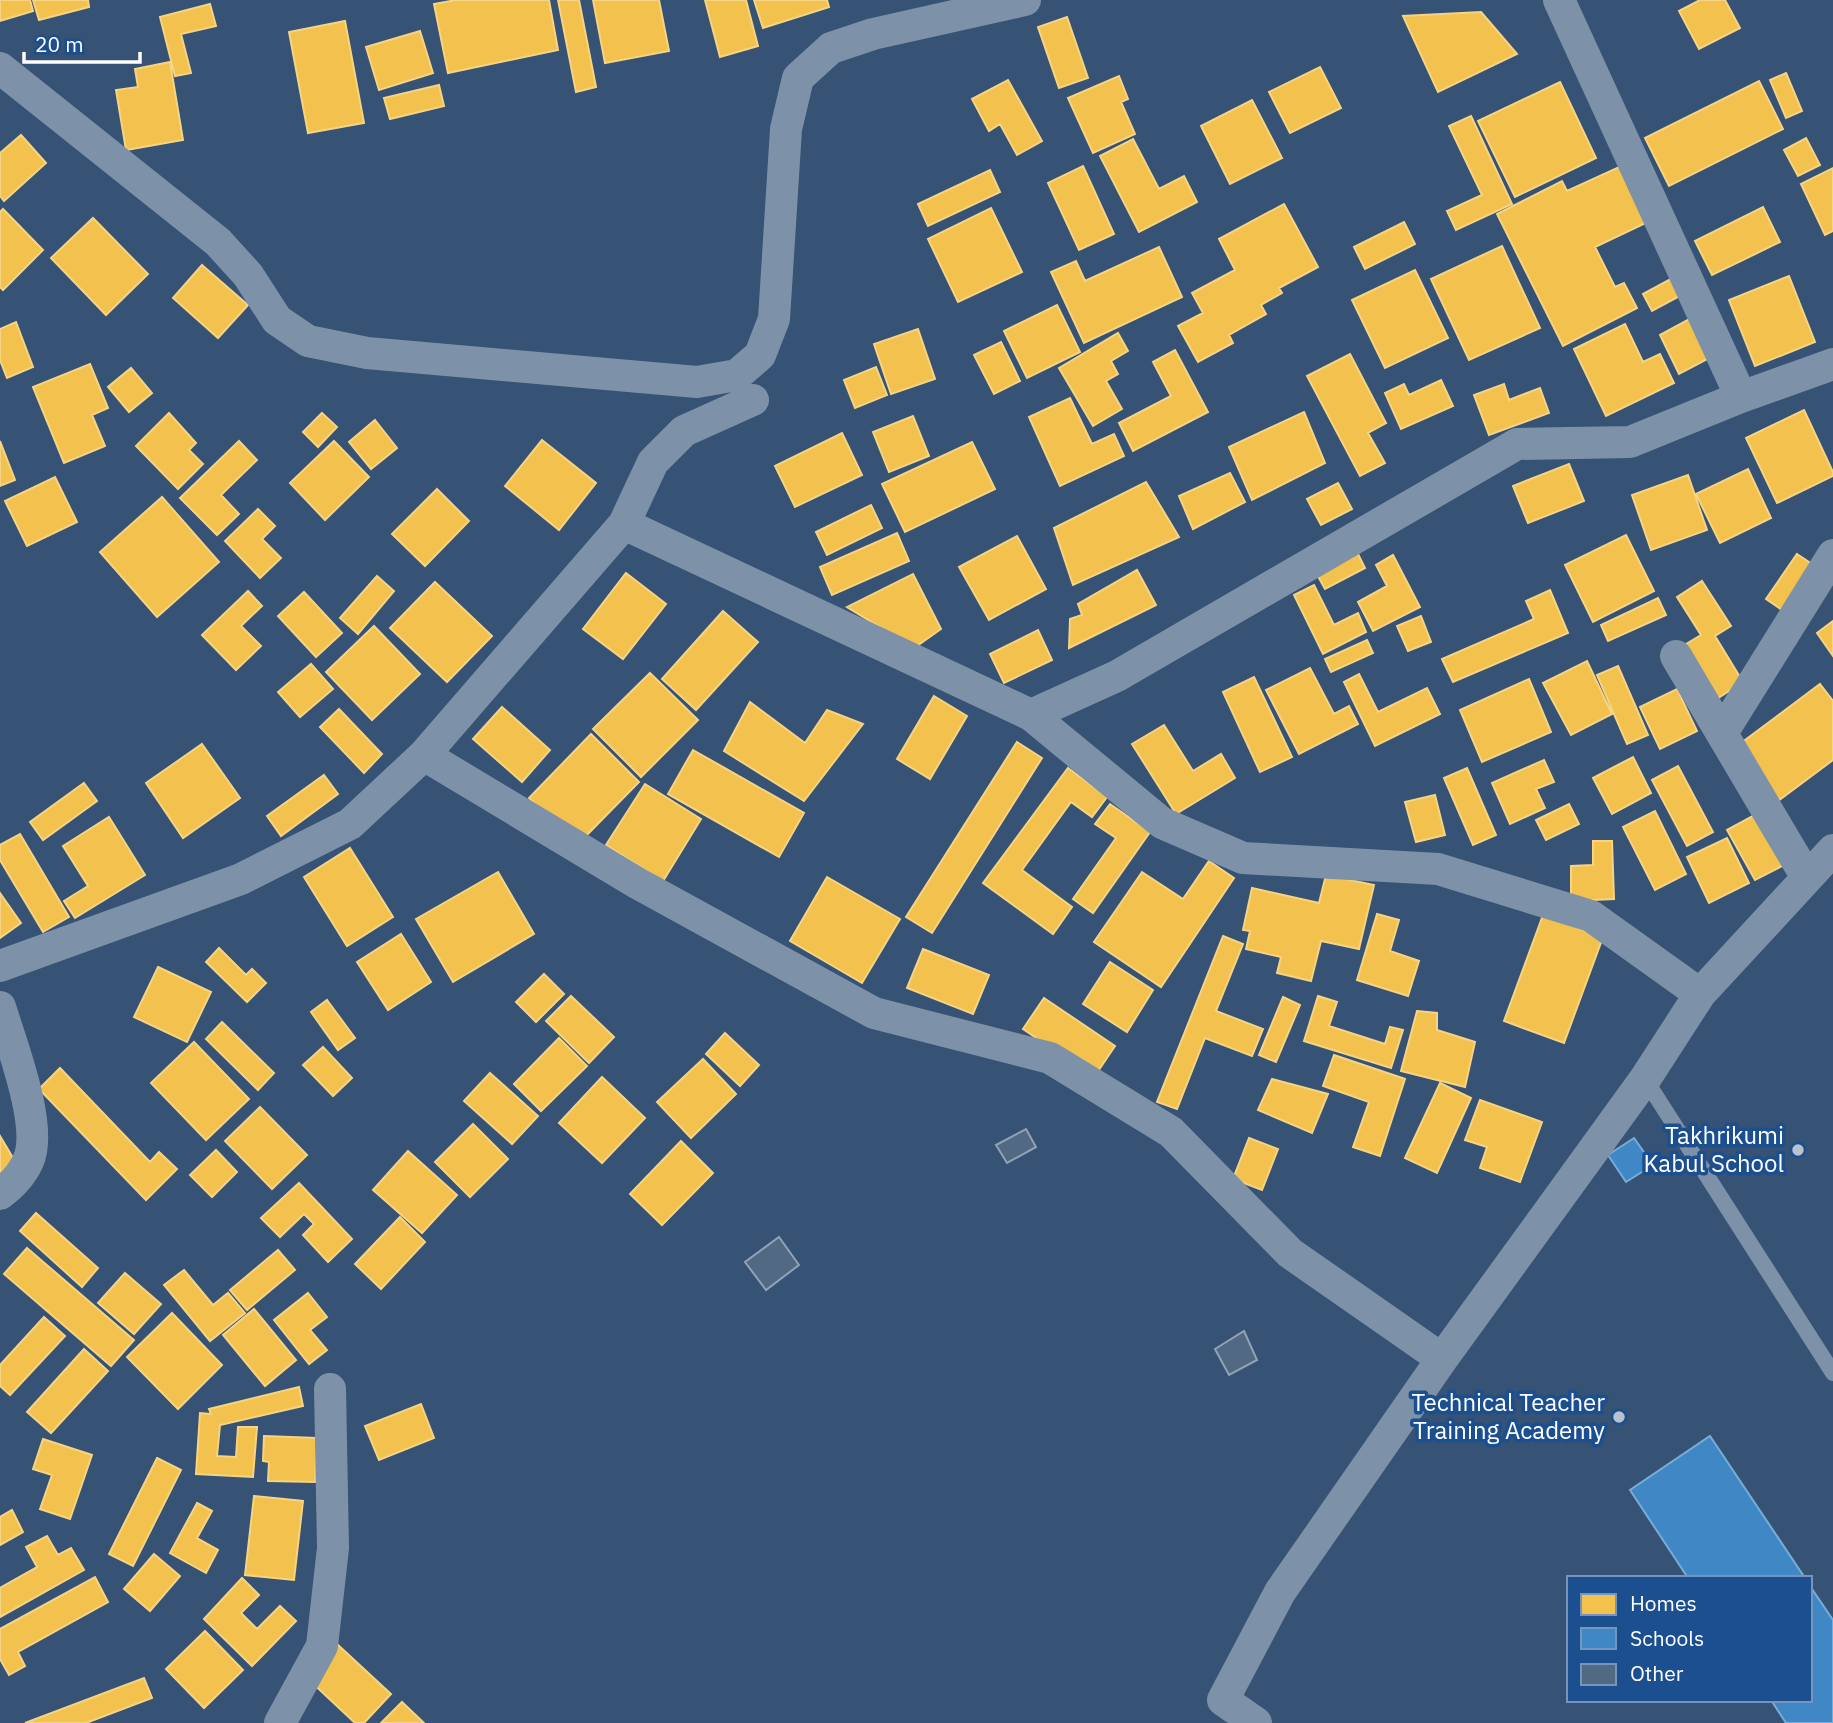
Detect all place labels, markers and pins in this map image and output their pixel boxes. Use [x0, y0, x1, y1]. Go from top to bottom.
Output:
place label: Takhrikumi Kabul School [1644, 1119, 1784, 1179]
marker: Takhrikumi Kabul School [1790, 1142, 1806, 1158]
place label: Technical Teacher Training Academy [1411, 1386, 1605, 1446]
marker: Technical Teacher Training Academy [1611, 1409, 1627, 1425]

